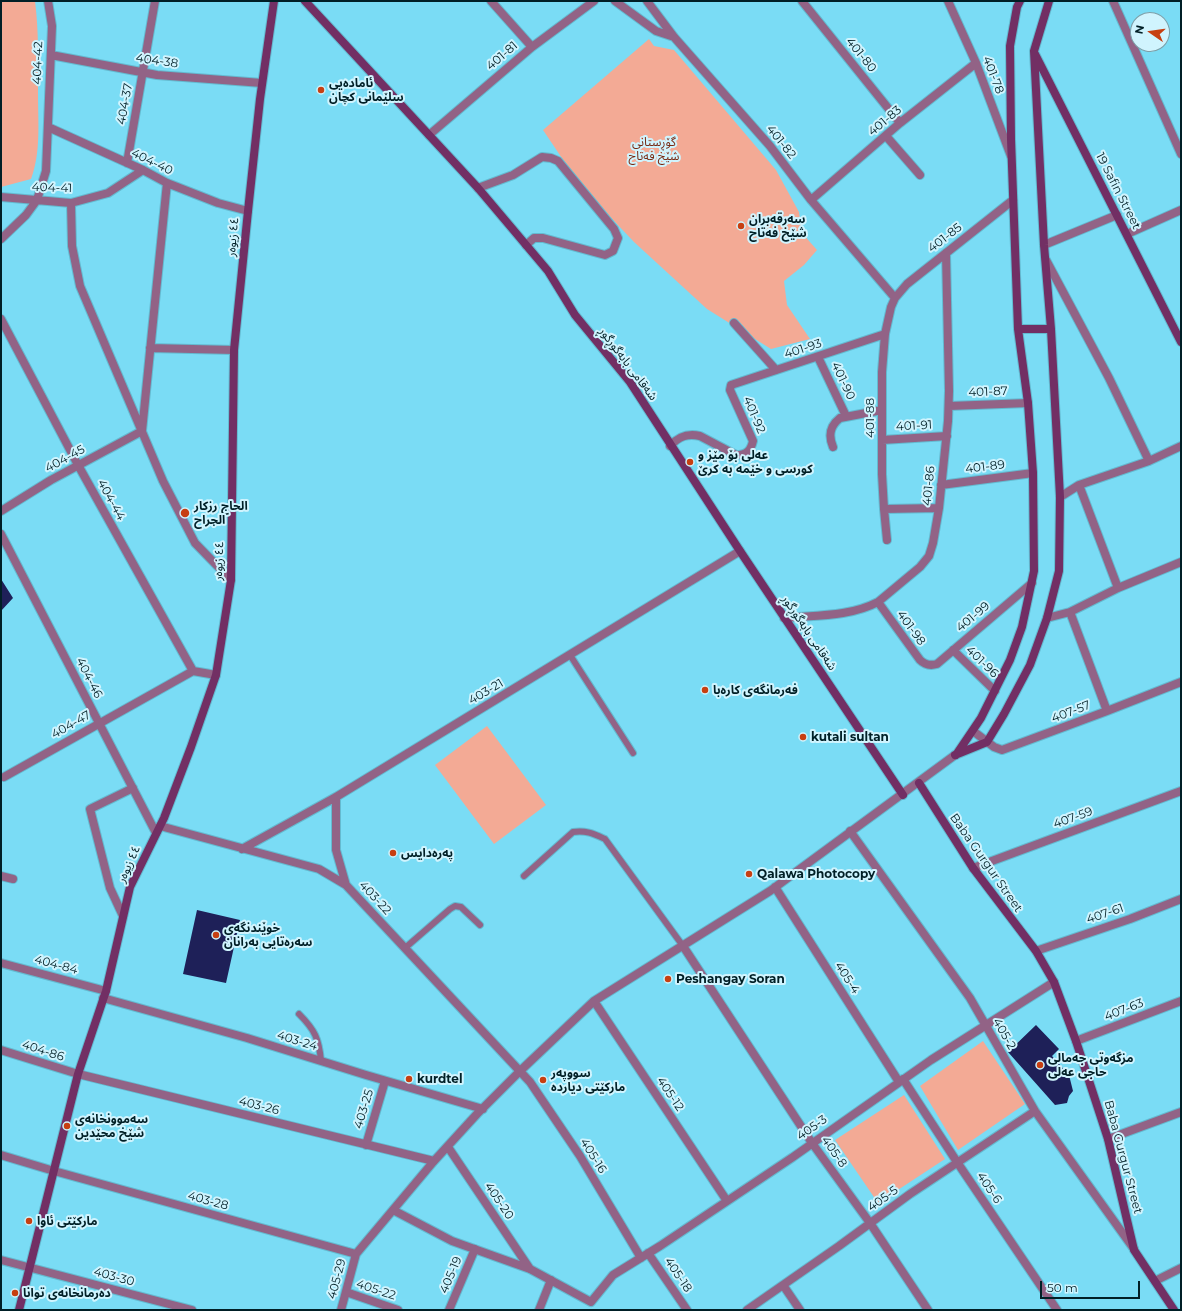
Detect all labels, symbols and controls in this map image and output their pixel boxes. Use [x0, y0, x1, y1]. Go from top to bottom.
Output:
north arrow [1130, 12, 1170, 52]
text: N [1131, 24, 1147, 35]
street label: 401-80 [843, 35, 879, 75]
street label: 401-81 [483, 39, 521, 73]
street label: 404-42 [30, 41, 46, 85]
street label: 404-38 [135, 51, 179, 71]
street label: 401-78 [979, 54, 1007, 96]
place label: ئامادەیی سلێمانی کچان [329, 76, 404, 104]
street label: 404-37 [114, 82, 136, 126]
marker: ئامادەیی سلێمانی کچان [316, 85, 326, 95]
street label: 401-83 [865, 103, 905, 139]
street label: 401-82 [763, 122, 799, 162]
park label: گۆڕستانی شێخ فەتاح [629, 135, 679, 163]
street label: 404-40 [129, 146, 175, 178]
street label: 19 Safin Street [1092, 150, 1144, 232]
street label: 404-41 [31, 180, 73, 196]
place label: سەرقەبران شێخ فەتاح [749, 212, 807, 240]
street label: ٤٤ زیوەر [224, 217, 242, 257]
street label: 401-85 [925, 220, 965, 256]
marker: سەرقەبران شێخ فەتاح [736, 221, 746, 231]
street label: شەقامی بابەگوڕگوڕ [596, 325, 660, 403]
street label: 401-93 [782, 336, 824, 362]
street label: 401-90 [828, 360, 858, 402]
street label: 401-87 [968, 384, 1008, 400]
street label: 401-92 [740, 394, 768, 436]
street label: 401-88 [863, 398, 877, 438]
street label: 401-91 [895, 418, 933, 434]
street label: 404-45 [43, 442, 87, 476]
place label: عەلی بۆ مێز و کورسی و خێمە بە کرێ [698, 448, 813, 476]
marker: عەلی بۆ مێز و کورسی و خێمە بە کرێ [685, 457, 695, 467]
street label: 401-89 [964, 457, 1006, 477]
street label: 401-86 [920, 465, 938, 507]
street label: 404-44 [94, 477, 128, 523]
place label: الحاج رزكار الجراح [194, 499, 248, 527]
marker: الحاج رزكار الجراح [179, 507, 191, 519]
street label: ٤٤ زیوەر [211, 541, 227, 581]
street label: شەقامی بابەگوڕگوڕ [779, 593, 839, 673]
street label: 401-99 [953, 599, 993, 635]
street label: 401-98 [893, 608, 929, 648]
street label: 401-96 [963, 643, 1001, 681]
street label: 404-46 [73, 655, 105, 701]
street label: 403-21 [466, 676, 506, 708]
place label: فەرمانگەی کارەبا [713, 683, 798, 697]
marker: فەرمانگەی کارەبا [700, 685, 710, 695]
street label: 407-57 [1050, 698, 1092, 726]
street label: 404-47 [49, 708, 93, 742]
place label: kutali sultan [811, 730, 889, 744]
marker: kutali sultan [798, 732, 808, 742]
street label: 407-59 [1051, 804, 1095, 832]
street label: Baba Gurgur Street [947, 811, 1025, 915]
street label: ٤٤ زیوەر [114, 843, 144, 885]
place label: پەرەدایس [401, 846, 453, 860]
marker: پەرەدایس [388, 848, 398, 858]
place label: Qalawa Photocopy [757, 867, 875, 881]
marker: Qalawa Photocopy [744, 869, 754, 879]
street label: 403-22 [356, 878, 394, 918]
street label: 407-61 [1084, 901, 1126, 927]
place label: خوێندنگەی سەرەتایی بەرانان [224, 921, 312, 949]
marker: خوێندنگەی سەرەتایی بەرانان [211, 930, 221, 940]
street label: 404-84 [33, 952, 79, 978]
street label: 405-4 [831, 959, 863, 997]
place label: Peshangay Soran [676, 972, 785, 986]
marker: Peshangay Soran [663, 974, 673, 984]
street label: 407-63 [1102, 996, 1146, 1024]
street label: 405-2 [989, 1016, 1019, 1052]
street label: 403-24 [275, 1028, 319, 1054]
street label: 404-86 [20, 1037, 66, 1065]
place label: مزگەوتی جەمالی حاجی عەلی [1048, 1051, 1133, 1079]
marker: مزگەوتی جەمالی حاجی عەلی [1035, 1060, 1045, 1070]
place label: سووپەر مارکێتی دیاردە [551, 1066, 625, 1094]
place label: kurdtel [417, 1072, 463, 1086]
marker: kurdtel [404, 1074, 414, 1084]
street label: 405-12 [653, 1074, 687, 1114]
marker: سووپەر مارکێتی دیاردە [538, 1075, 548, 1085]
street label: 403-25 [351, 1087, 377, 1131]
street label: 403-26 [237, 1094, 281, 1118]
street label: Baba Gurgur Street [1101, 1099, 1145, 1215]
place label: سەموونخانەی شێخ محێدین [75, 1112, 148, 1140]
street label: 405-3 [794, 1112, 830, 1144]
marker: سەموونخانەی شێخ محێدین [62, 1121, 72, 1131]
street label: 405-8 [818, 1134, 850, 1170]
street label: 405-16 [577, 1136, 609, 1176]
street label: 405-6 [973, 1170, 1005, 1206]
street label: 405-20 [481, 1180, 517, 1222]
street label: 405-5 [865, 1183, 901, 1215]
street label: 403-28 [186, 1189, 230, 1213]
place label: مارکێتی ئاوا [37, 1214, 97, 1228]
marker: مارکێتی ئاوا [24, 1216, 34, 1226]
street label: 405-19 [437, 1254, 465, 1296]
street label: 405-18 [661, 1255, 695, 1295]
street label: 405-29 [325, 1257, 349, 1301]
street label: 403-30 [92, 1265, 136, 1289]
scale bar [1042, 1273, 1142, 1299]
street label: 405-22 [354, 1277, 398, 1303]
text: 50 m [1047, 1280, 1078, 1295]
place label: دەرمانخانەی توانا [23, 1286, 111, 1300]
marker: دەرمانخانەی توانا [10, 1288, 20, 1298]

